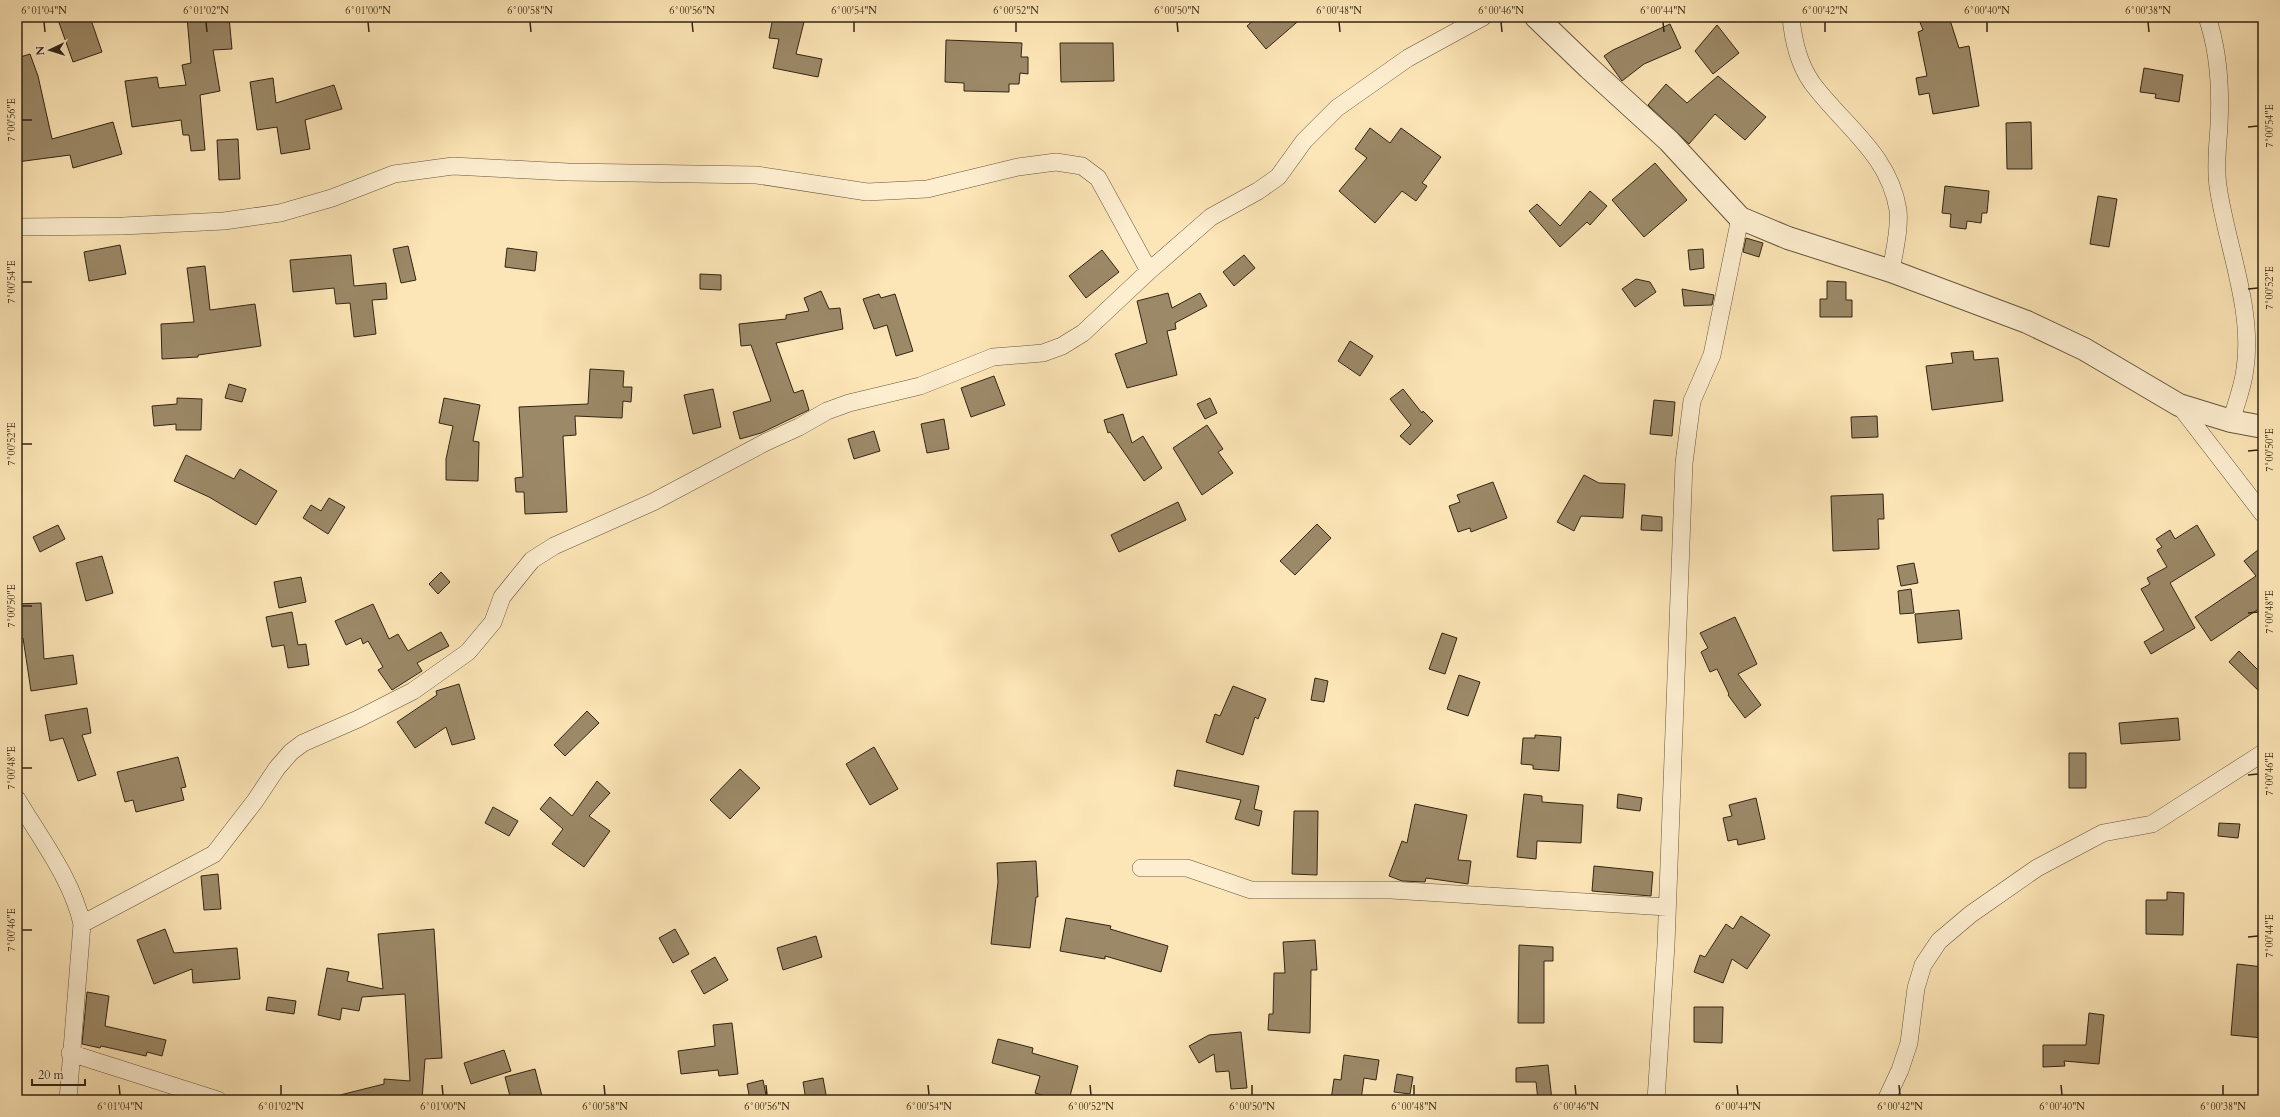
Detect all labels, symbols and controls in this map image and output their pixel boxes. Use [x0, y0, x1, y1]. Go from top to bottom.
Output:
text: 6°01'04"N [21, 4, 67, 18]
text: 6°01'02"N [183, 4, 229, 18]
text: 6°01'00"N [345, 4, 391, 18]
text: 6°00'58"N [507, 4, 553, 18]
text: 6°00'56"N [669, 4, 715, 18]
text: 6°00'54"N [831, 4, 877, 18]
text: 6°00'52"N [993, 4, 1039, 18]
text: 6°00'50"N [1154, 4, 1200, 18]
text: 6°00'48"N [1316, 4, 1362, 18]
text: 6°00'46"N [1478, 4, 1524, 18]
text: 6°00'44"N [1640, 4, 1686, 18]
text: 6°00'42"N [1802, 4, 1848, 18]
text: 6°00'40"N [1964, 4, 2010, 18]
text: 6°00'38"N [2125, 4, 2171, 18]
north arrow [30, 30, 70, 70]
text: N [33, 45, 48, 56]
text: 7°00'56"E [5, 98, 19, 142]
text: 7°00'54"E [2263, 104, 2277, 148]
text: 7°00'54"E [5, 260, 19, 304]
text: 7°00'52"E [2263, 266, 2277, 310]
text: 7°00'52"E [5, 422, 19, 466]
text: 7°00'50"E [2263, 428, 2277, 472]
text: 7°00'50"E [5, 584, 19, 628]
text: 7°00'48"E [2263, 590, 2277, 634]
text: 7°00'48"E [5, 746, 19, 790]
text: 7°00'46"E [2263, 752, 2277, 796]
text: 7°00'46"E [5, 908, 19, 952]
text: 7°00'44"E [2263, 914, 2277, 958]
scale bar [32, 1061, 85, 1087]
text: 20 m [38, 1067, 65, 1083]
text: 6°01'04"N [97, 1100, 143, 1114]
text: 6°01'02"N [258, 1100, 304, 1114]
text: 6°01'00"N [420, 1100, 466, 1114]
text: 6°00'58"N [582, 1100, 628, 1114]
text: 6°00'56"N [744, 1100, 790, 1114]
text: 6°00'54"N [906, 1100, 952, 1114]
text: 6°00'52"N [1068, 1100, 1114, 1114]
text: 6°00'50"N [1229, 1100, 1275, 1114]
text: 6°00'48"N [1391, 1100, 1437, 1114]
text: 6°00'46"N [1553, 1100, 1599, 1114]
text: 6°00'44"N [1715, 1100, 1761, 1114]
text: 6°00'42"N [1877, 1100, 1923, 1114]
text: 6°00'40"N [2039, 1100, 2085, 1114]
text: 6°00'38"N [2200, 1100, 2246, 1114]

